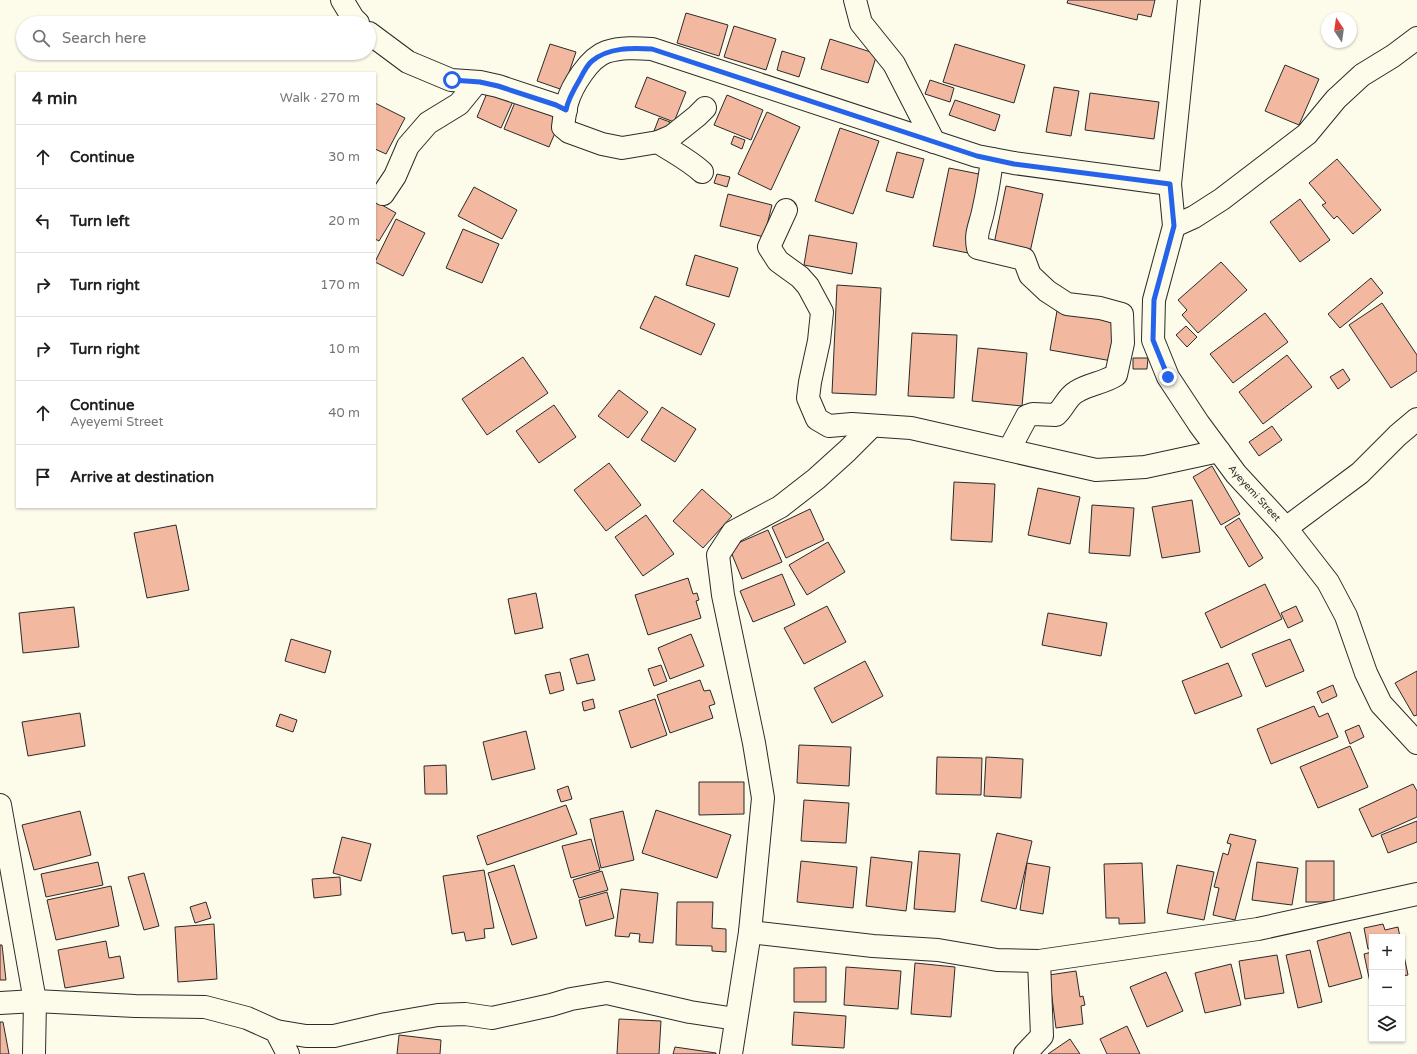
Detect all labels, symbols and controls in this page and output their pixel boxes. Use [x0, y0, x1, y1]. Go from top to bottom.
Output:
north arrow [1321, 12, 1357, 48]
search box [16, 16, 376, 60]
icon: search [30, 27, 52, 49]
text: Search here [62, 29, 146, 47]
route start [443, 71, 461, 89]
text: 4 min [32, 88, 77, 109]
text: Walk · 270 m [280, 90, 360, 106]
icon: ahead [32, 146, 54, 168]
text: Continue [70, 148, 134, 166]
text: 30 m [328, 149, 360, 165]
icon: left [32, 210, 54, 232]
text: Turn left [70, 212, 130, 230]
text: 20 m [328, 213, 360, 229]
icon: right [32, 274, 54, 296]
text: Turn right [70, 276, 140, 294]
text: 170 m [320, 277, 360, 293]
icon: right [32, 338, 54, 360]
text: Turn right [70, 340, 140, 358]
text: 10 m [328, 341, 360, 357]
route end [1159, 368, 1177, 386]
text: Continue [70, 396, 134, 414]
icon: ahead [32, 402, 54, 424]
text: 40 m [328, 405, 360, 421]
text: Ayeyemi Street [70, 414, 163, 430]
street label: Ayeyemi Street [1226, 463, 1283, 524]
icon: arrive [32, 466, 54, 488]
text: Arrive at destination [70, 468, 214, 486]
map controls [1369, 934, 1405, 1042]
button: + [1369, 934, 1405, 970]
button: − [1369, 970, 1405, 1006]
button: layers [1369, 1006, 1405, 1042]

